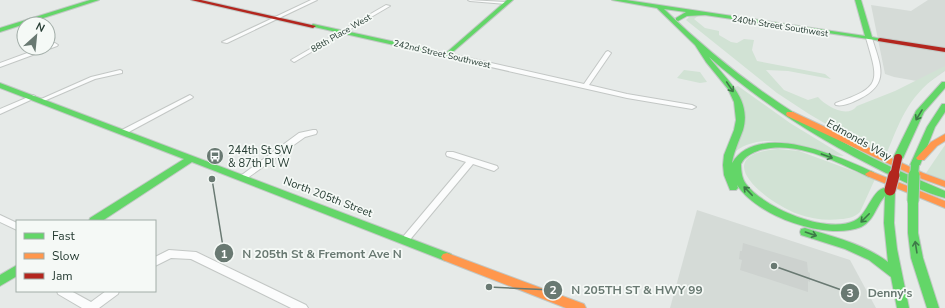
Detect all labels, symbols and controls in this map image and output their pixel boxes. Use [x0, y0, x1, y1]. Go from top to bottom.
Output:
street label: 88th Place West [309, 11, 374, 55]
street label: 240th Street Southwest [731, 12, 830, 40]
north arrow [16, 16, 56, 56]
text: N [33, 19, 47, 36]
street label: 242nd Street Southwest [392, 37, 493, 71]
one-way arrow [726, 81, 734, 92]
one-way arrow [914, 109, 922, 121]
street label: Edmonds Way [824, 116, 894, 164]
place label: 244th St SW & 87th Pl W [228, 143, 293, 171]
bus stop icon: 244th St SW & 87th Pl W [205, 146, 225, 166]
one-way arrow [821, 152, 833, 160]
street label: North 205th Street [281, 173, 375, 221]
one-way arrow [743, 186, 753, 196]
one-way arrow [861, 212, 871, 222]
legend [16, 220, 156, 292]
text: Fast [52, 228, 75, 244]
one-way arrow [804, 231, 817, 238]
callout: N 205th St & Fremont Ave N [214, 241, 410, 265]
one-way arrow [911, 241, 919, 254]
text: 1 [220, 246, 228, 262]
text: N 205th St & Fremont Ave N [242, 246, 402, 262]
text: Slow [52, 248, 80, 264]
text: Jam [51, 268, 73, 284]
callout: N 205TH ST & HWY 99 [543, 278, 711, 302]
callout: Denny's [840, 281, 921, 305]
text: 2 [549, 282, 557, 298]
text: N 205TH ST & HWY 99 [571, 282, 703, 298]
text: 3 [846, 285, 854, 301]
text: Denny's [868, 285, 912, 301]

